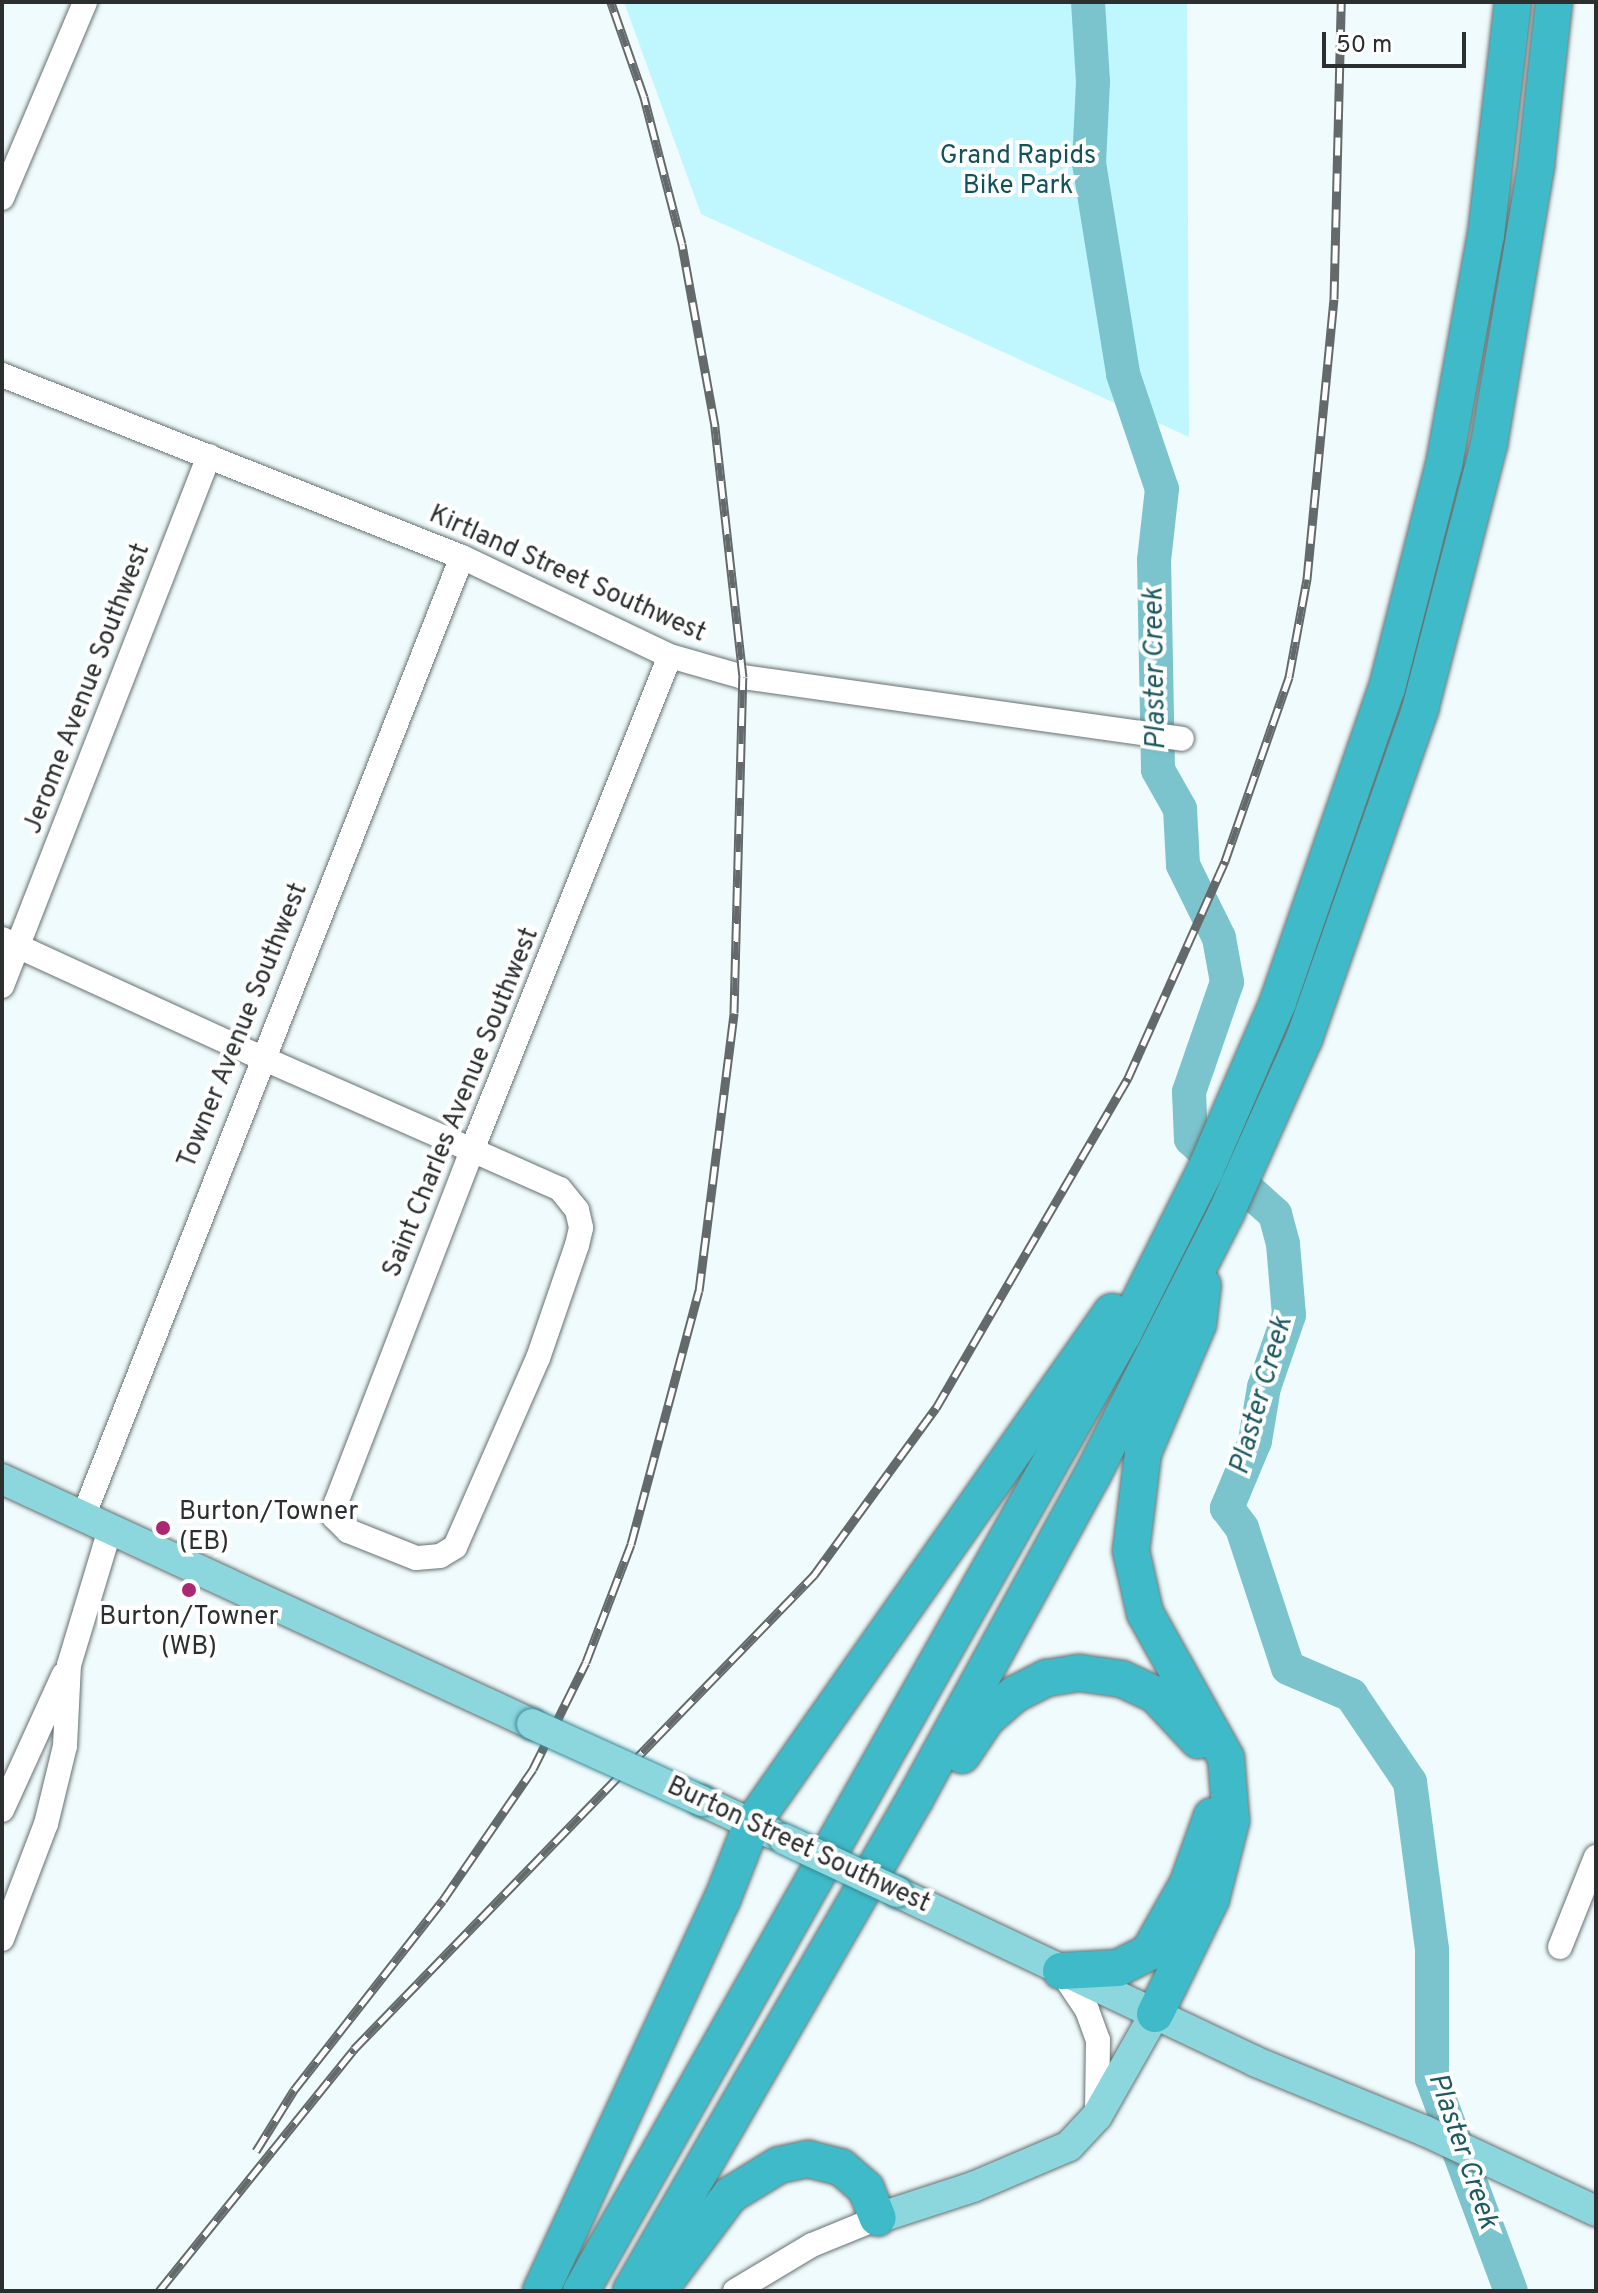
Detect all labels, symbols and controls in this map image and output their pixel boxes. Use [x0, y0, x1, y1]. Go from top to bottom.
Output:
scale bar [1326, 16, 1470, 66]
text: 50 m [1336, 31, 1392, 61]
park label: Grand Rapids Bike Park [940, 141, 1096, 202]
street label: Kirtland Street Southwest [424, 500, 710, 650]
street label: Jerome Avenue Southwest [18, 539, 158, 839]
water label: Plaster Creek [1138, 587, 1174, 751]
street label: Towner Avenue Southwest [172, 878, 316, 1174]
street label: Saint Charles Avenue Southwest [377, 923, 547, 1283]
water label: Plaster Creek [1223, 1313, 1301, 1479]
place label: Burton/Towner (EB) [179, 1497, 358, 1558]
marker: Burton/Towner (EB) [154, 1519, 172, 1537]
marker: Burton/Towner (WB) [180, 1581, 198, 1599]
place label: Burton/Towner (WB) [99, 1602, 279, 1664]
street label: Burton Street Southwest [662, 1771, 934, 1921]
water label: Plaster Creek [1420, 2069, 1504, 2233]

